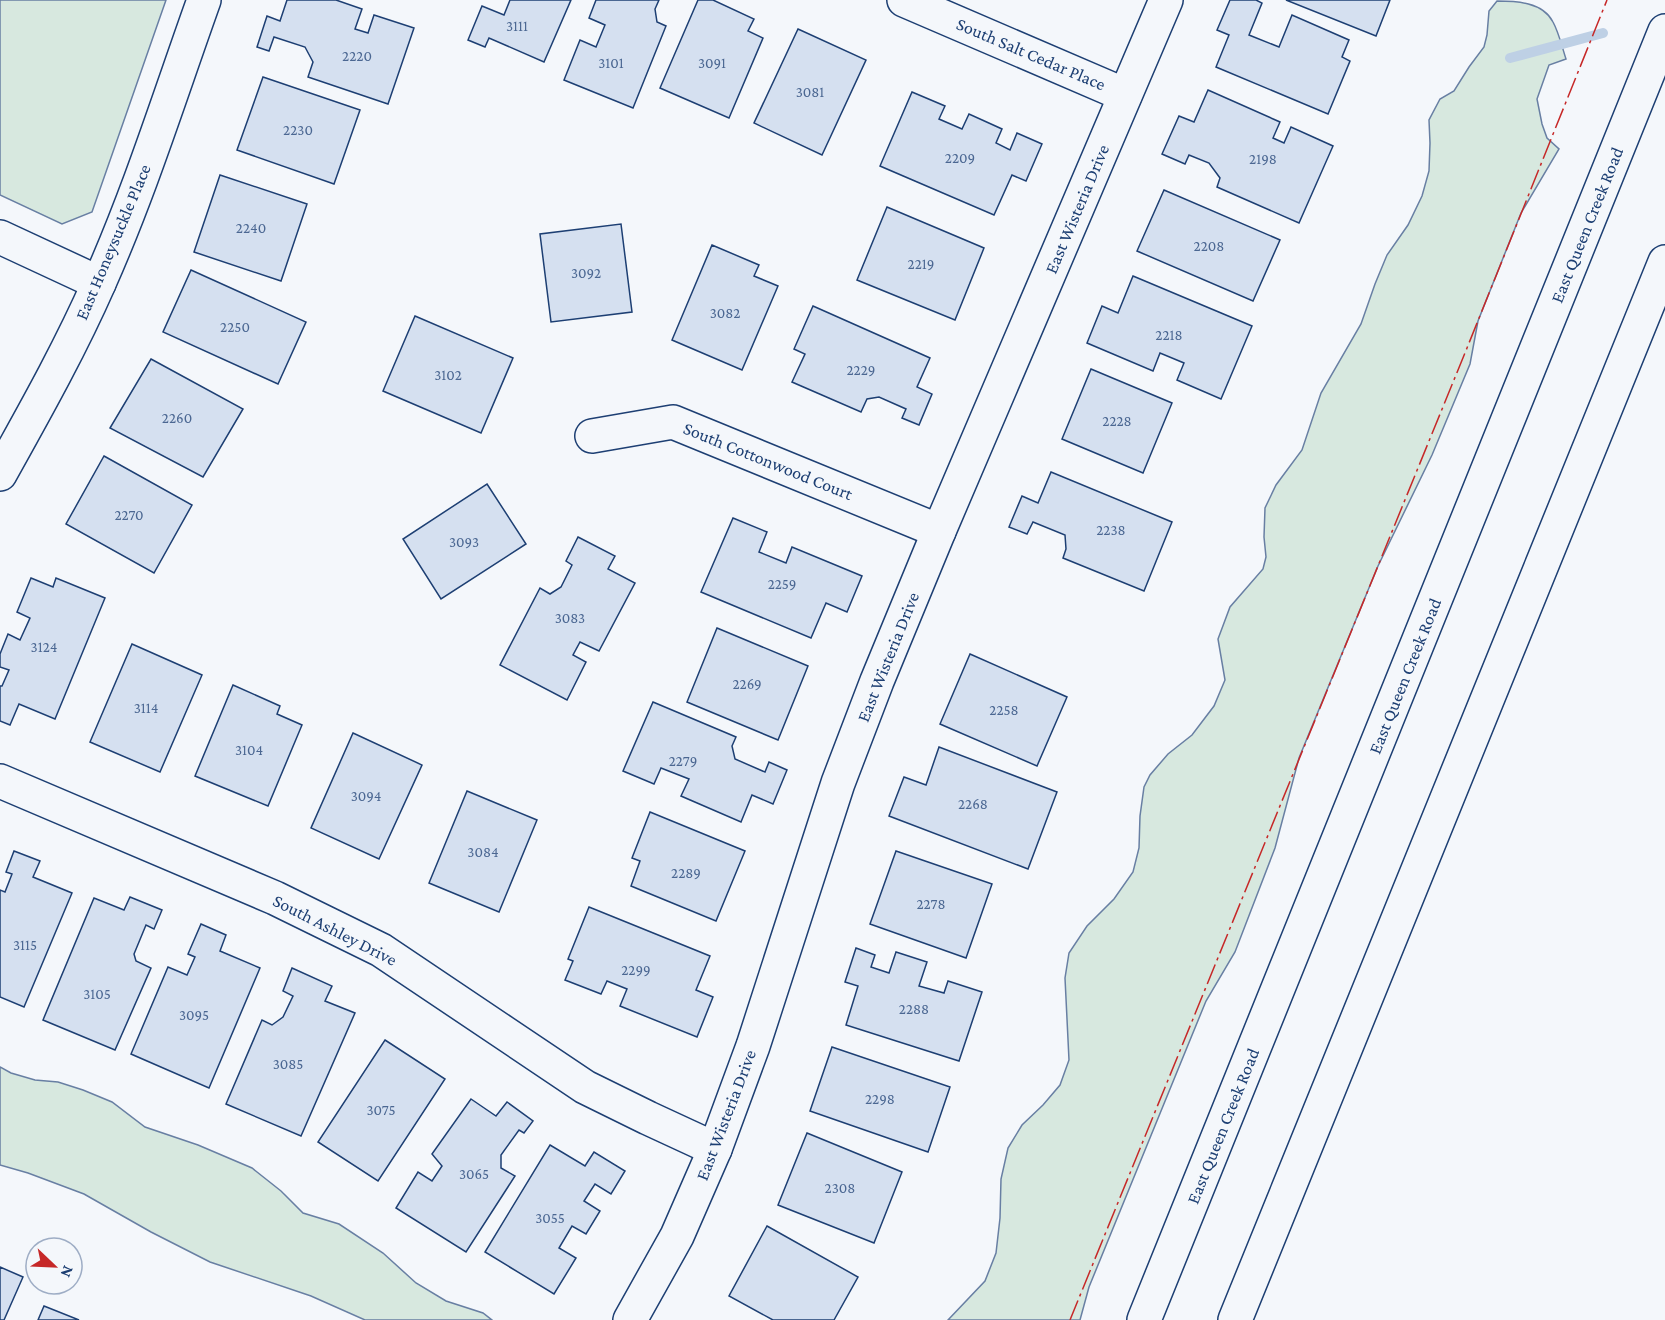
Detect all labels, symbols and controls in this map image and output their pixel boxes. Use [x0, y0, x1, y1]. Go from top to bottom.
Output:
street label: South Salt Cedar Place [953, 14, 1109, 95]
house number: 3111 [506, 18, 528, 34]
house number: 2220 [342, 48, 372, 64]
house number: 3101 [598, 55, 624, 71]
house number: 3091 [698, 55, 726, 71]
house number: 3081 [796, 84, 824, 100]
house number: 2230 [283, 122, 313, 138]
street label: East Wisteria Drive [1041, 141, 1113, 277]
street label: East Queen Creek Road [1547, 144, 1628, 306]
house number: 2209 [945, 150, 975, 166]
house number: 2198 [1249, 151, 1277, 167]
street label: East Honeysuckle Place [71, 161, 155, 323]
house number: 2240 [236, 220, 266, 236]
house number: 2208 [1194, 238, 1224, 254]
house number: 2219 [908, 256, 934, 272]
house number: 3092 [571, 265, 601, 281]
house number: 3082 [710, 305, 740, 321]
house number: 2250 [220, 319, 250, 335]
house number: 2218 [1155, 327, 1183, 343]
house number: 2229 [847, 362, 875, 378]
house number: 3102 [434, 367, 462, 383]
house number: 2260 [162, 410, 192, 426]
house number: 2228 [1102, 413, 1132, 429]
street label: South Cottonwood Court [680, 418, 857, 505]
house number: 2270 [114, 507, 144, 523]
house number: 2238 [1096, 522, 1126, 538]
house number: 3093 [449, 534, 479, 550]
house number: 2259 [768, 576, 796, 592]
street label: East Wisteria Drive [853, 589, 923, 725]
street label: East Queen Creek Road [1365, 595, 1446, 757]
house number: 3083 [555, 610, 585, 626]
house number: 3124 [31, 639, 57, 655]
house number: 2269 [732, 676, 762, 692]
house number: 3114 [134, 700, 158, 716]
house number: 2258 [989, 702, 1019, 718]
house number: 3104 [235, 742, 263, 758]
house number: 2279 [669, 753, 697, 769]
house number: 3094 [351, 788, 381, 804]
house number: 2268 [958, 796, 988, 812]
house number: 3084 [467, 844, 499, 860]
house number: 2289 [671, 865, 701, 881]
street label: South Ashley Drive [270, 890, 400, 970]
house number: 2278 [917, 896, 945, 912]
house number: 3115 [13, 937, 37, 953]
house number: 2299 [621, 962, 651, 978]
house number: 3105 [83, 986, 111, 1002]
house number: 2288 [899, 1001, 929, 1017]
house number: 3095 [179, 1007, 209, 1023]
street label: East Queen Creek Road [1183, 1045, 1264, 1207]
street label: East Wisteria Drive [692, 1047, 760, 1183]
house number: 3085 [273, 1056, 303, 1072]
house number: 2298 [865, 1091, 895, 1107]
house number: 3075 [366, 1102, 396, 1118]
house number: 3065 [459, 1166, 489, 1182]
house number: 2308 [825, 1180, 855, 1196]
house number: 3055 [535, 1210, 565, 1226]
north arrow [24, 1236, 84, 1296]
text: N [57, 1263, 77, 1280]

